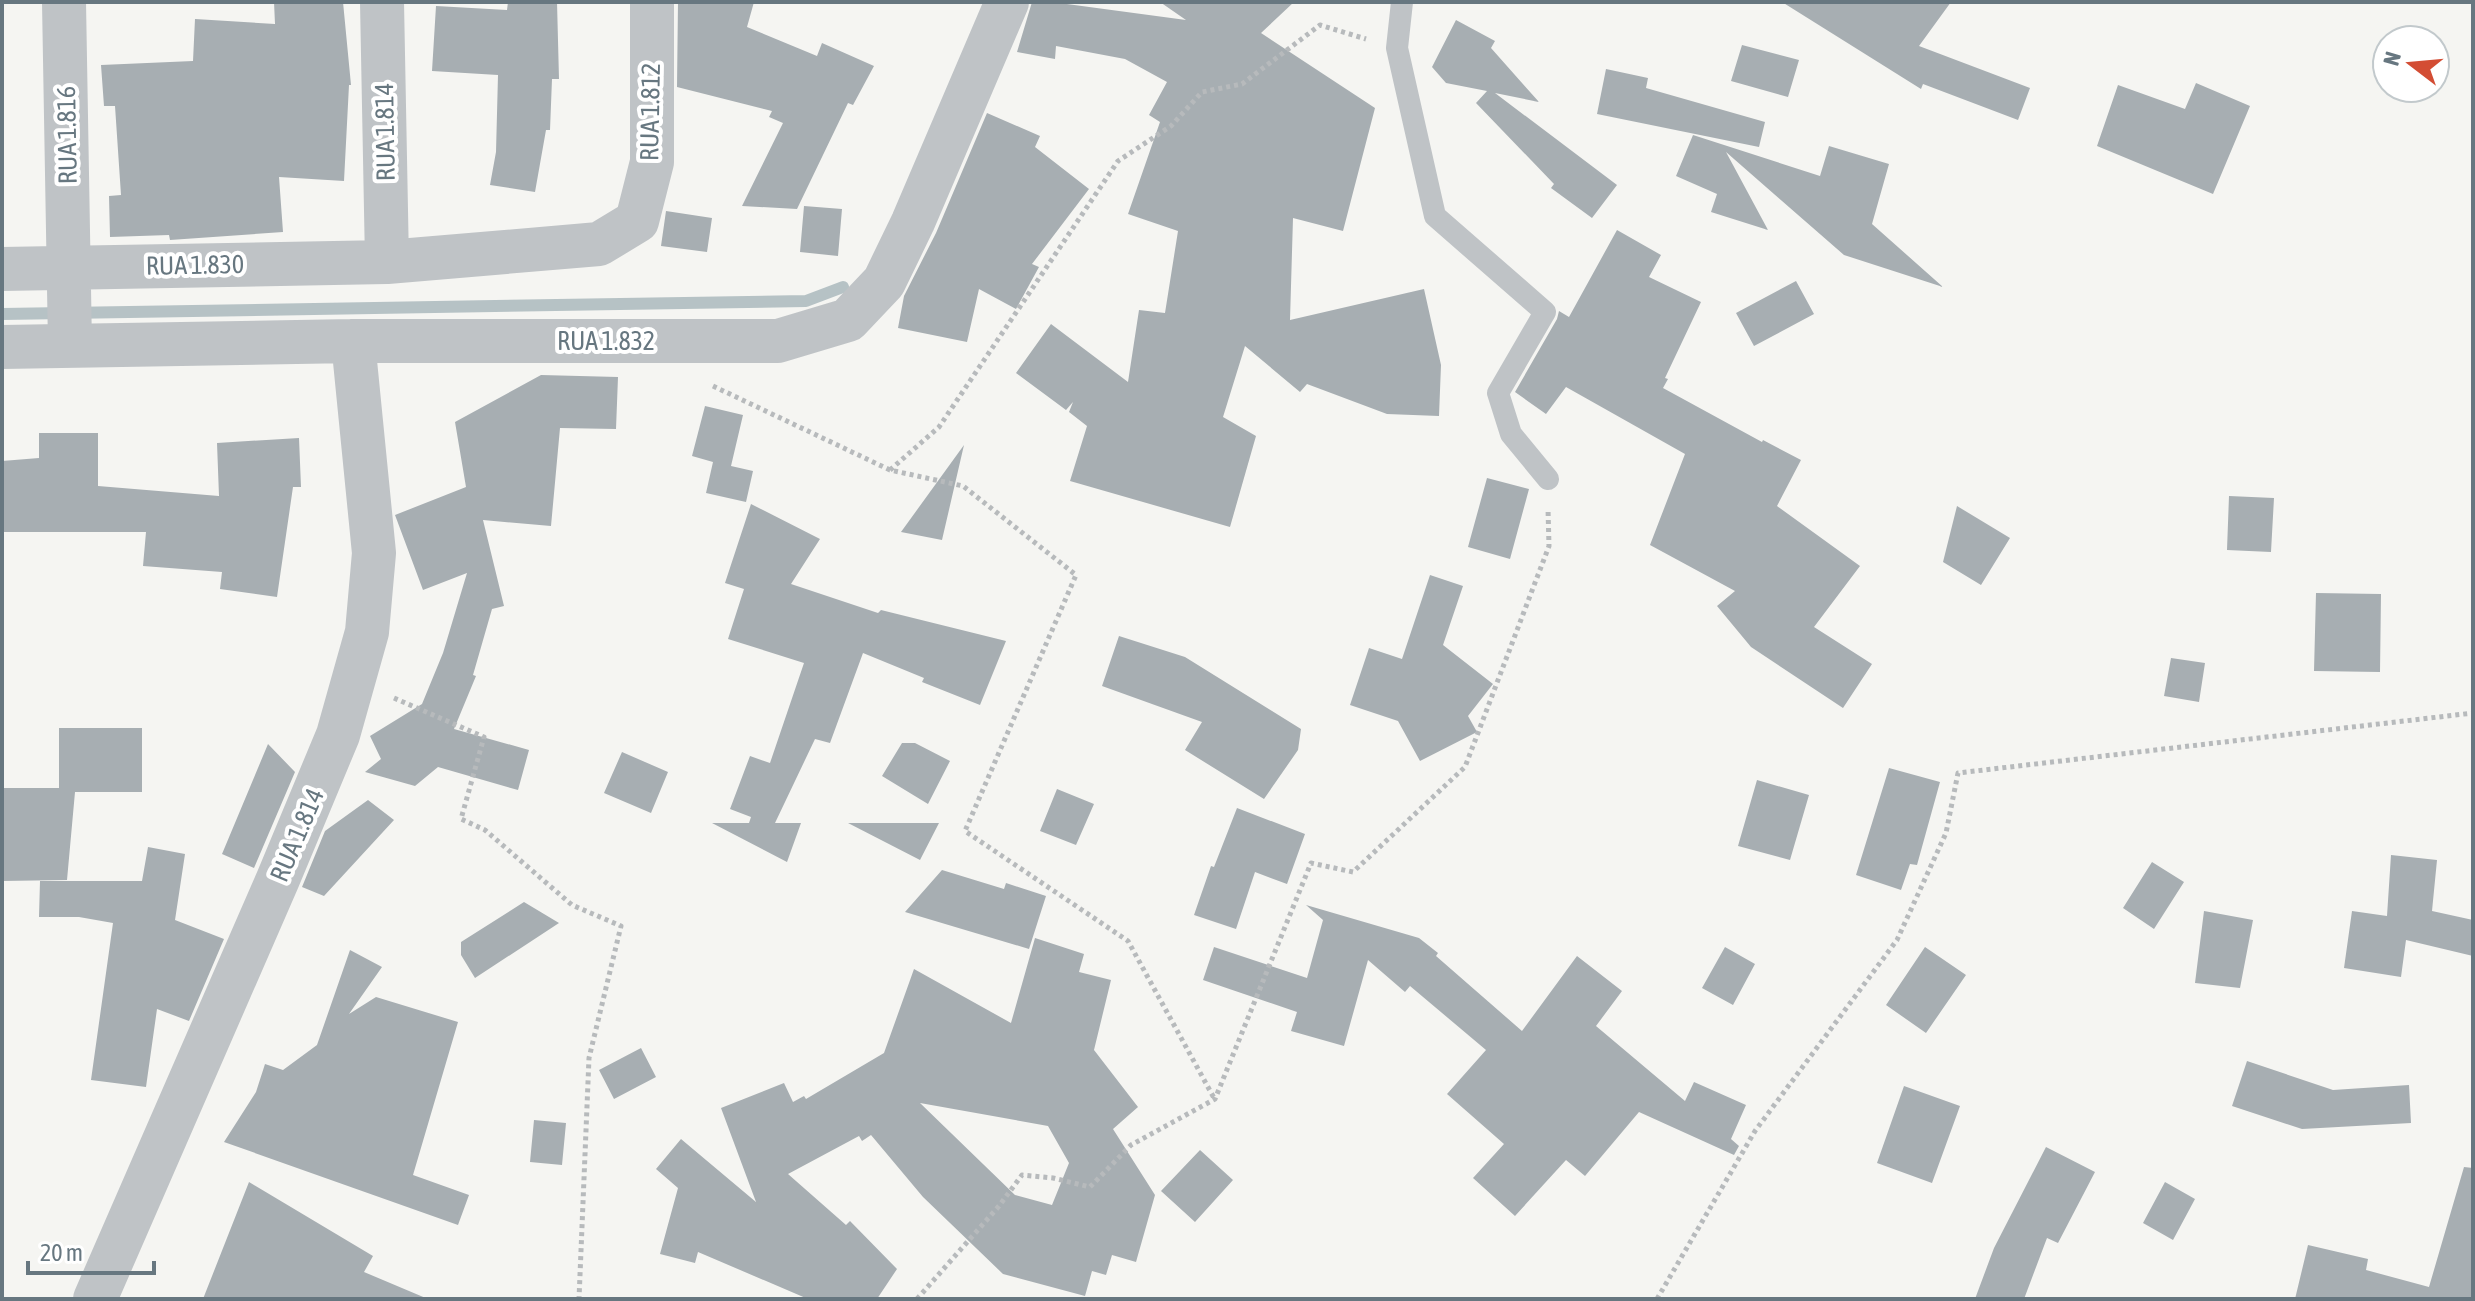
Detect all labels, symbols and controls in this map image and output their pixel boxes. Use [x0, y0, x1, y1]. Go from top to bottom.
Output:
north arrow [2371, 24, 2451, 104]
text: N [2377, 49, 2406, 68]
street label: RUA 1.812 [634, 63, 666, 161]
street label: RUA 1.814 [369, 83, 401, 181]
street label: RUA 1.816 [51, 86, 83, 184]
street label: RUA 1.830 [146, 249, 244, 281]
street label: RUA 1.832 [557, 326, 655, 356]
street label: RUA 1.814 [264, 784, 330, 886]
scale bar [28, 1225, 154, 1275]
text: 20 m [40, 1239, 83, 1266]

